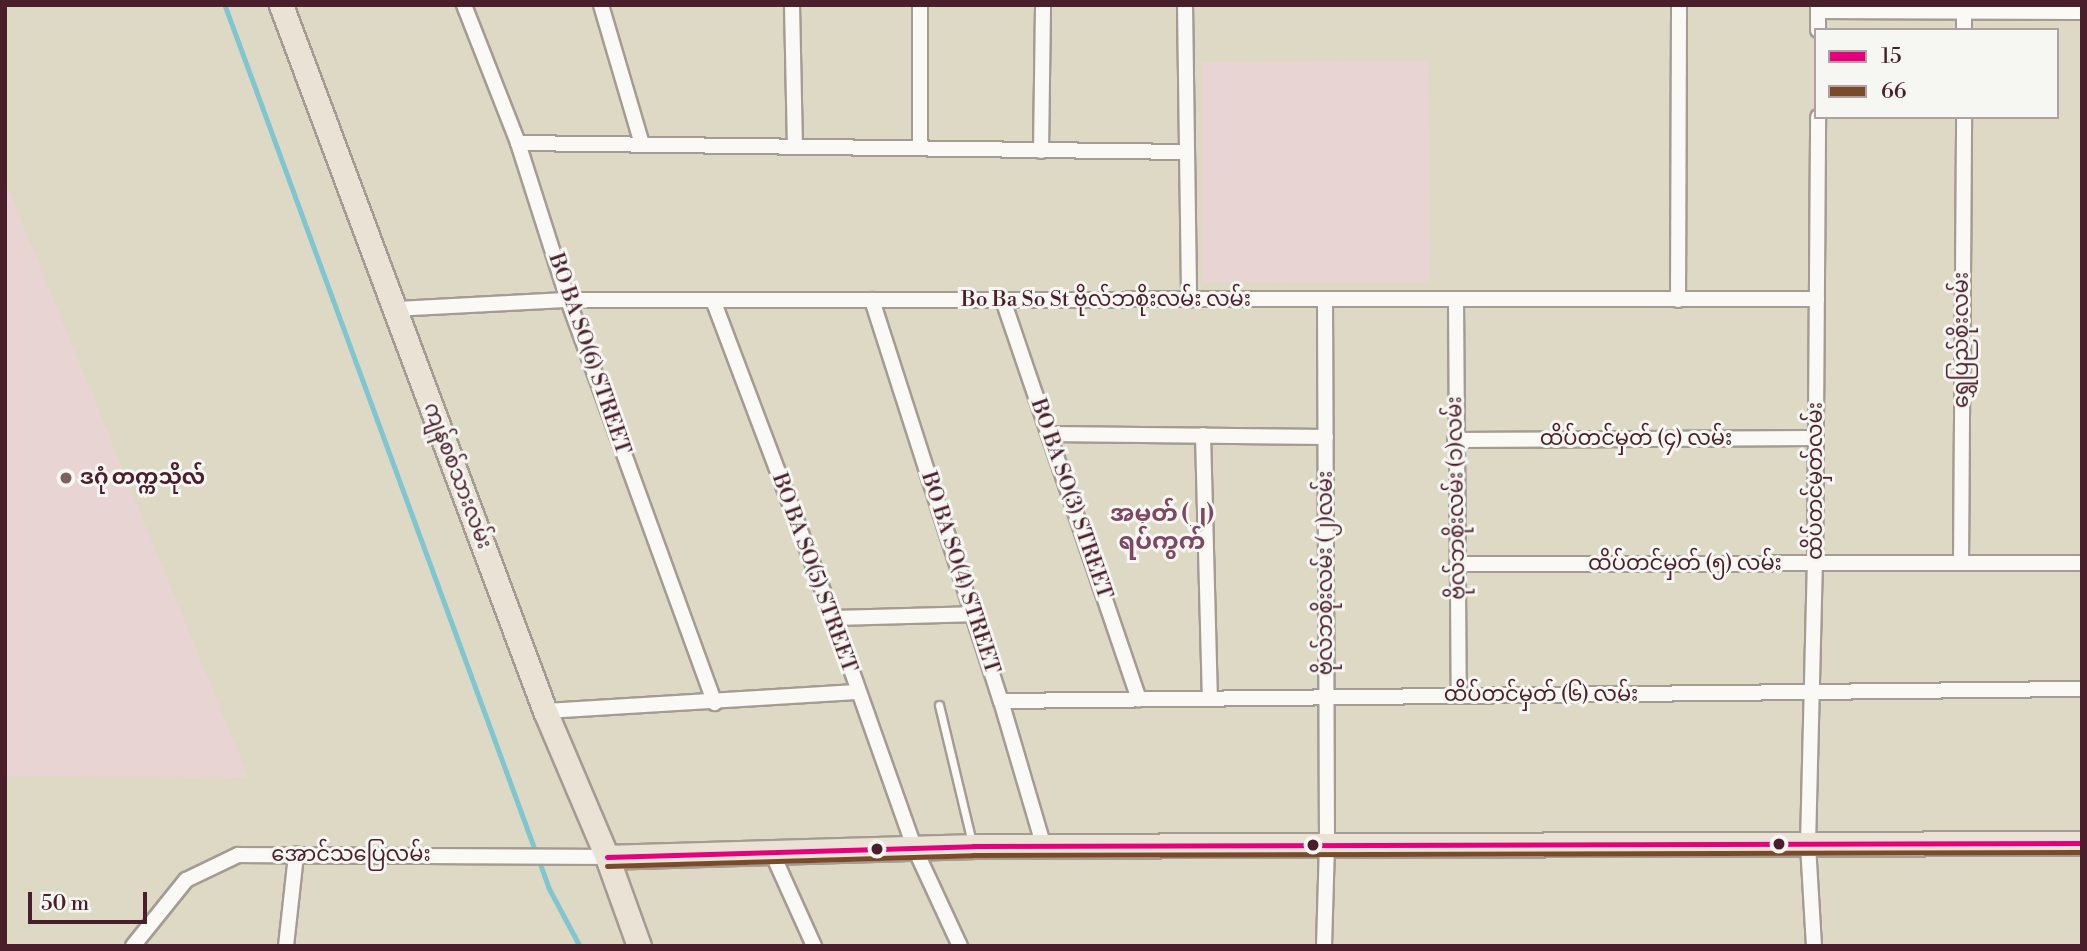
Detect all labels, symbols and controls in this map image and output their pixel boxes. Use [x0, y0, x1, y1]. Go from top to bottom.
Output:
legend [1814, 28, 2059, 119]
text: 15 [1881, 44, 1902, 70]
text: 66 [1881, 79, 1906, 105]
street label: BO BA SO(6) STREET [543, 250, 635, 458]
street label: ရွှေပြည်စိုးလမ်း [1949, 272, 1975, 408]
street label: Bo Ba So St ဗိုလ်ဘစိုးလမ်း လမ်း [961, 287, 1251, 313]
street label: BO BA SO(3) STREET [1025, 396, 1117, 602]
street label: ဗိုလ်ဘစိုးလမ်း (၁)လမ်း [1443, 396, 1471, 600]
street label: ကျန်စစ်သားလမ်း [417, 399, 497, 553]
street label: ထိပ်တင်မှတ်လမ်း [1803, 402, 1829, 560]
street label: ထိပ်တင်မှတ် (၄) လမ်း [1540, 426, 1732, 452]
place label: ဒဂုံ တက္ကသိုလ် [80, 465, 205, 491]
street label: BO BA SO(4) STREET [915, 469, 1005, 677]
marker: ဒဂုံ တက္ကသိုလ် [58, 470, 74, 486]
street label: BO BA SO(5) STREET [766, 470, 862, 676]
street label: ဗိုလ်ဘစိုးလမ်း (၂)လမ်း [1313, 471, 1339, 675]
district label: အမှတ် (၂) ရပ်ကွက် [1110, 501, 1214, 557]
street label: ထိပ်တင်မှတ် (၅) လမ်း [1588, 551, 1782, 577]
street label: ထိပ်တင်မှတ် (၆) လမ်း [1444, 682, 1638, 708]
unlabelled marker [1772, 837, 1786, 851]
unlabelled marker [1306, 838, 1320, 852]
street label: အောင်သပြေလမ်း [271, 842, 431, 868]
unlabelled marker [870, 842, 884, 856]
scale bar [32, 878, 150, 922]
text: 50 m [41, 891, 89, 917]

